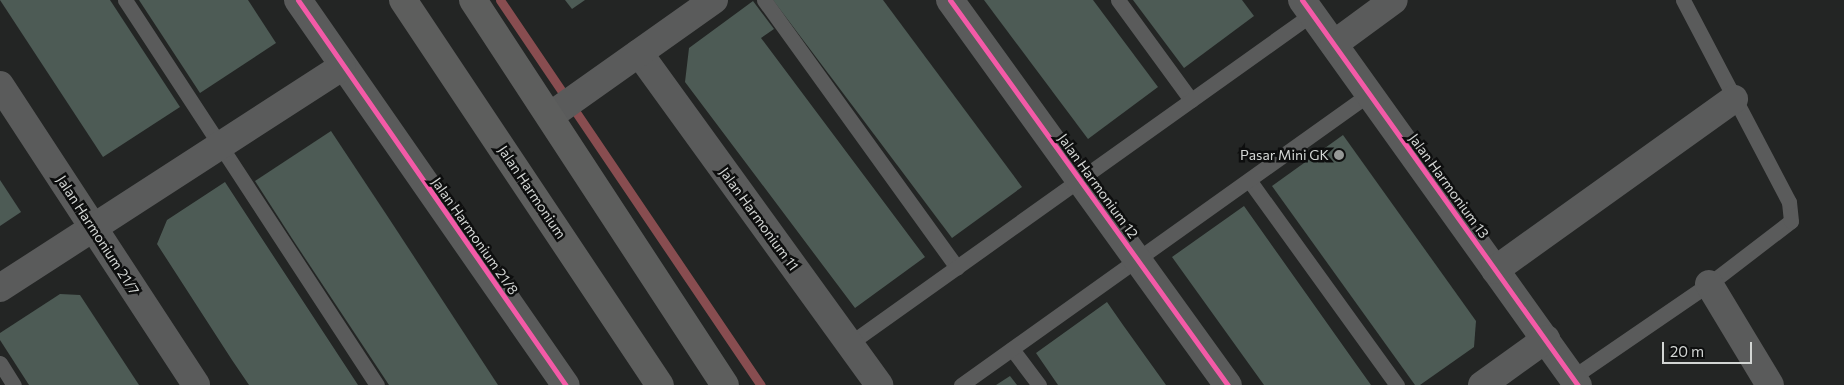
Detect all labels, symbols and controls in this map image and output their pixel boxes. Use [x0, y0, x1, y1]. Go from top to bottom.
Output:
street label: Jalan Harmonium 12 [1054, 130, 1142, 242]
street label: Jalan Harmonium 13 [1405, 130, 1493, 242]
street label: Jalan Harmonium [495, 142, 569, 242]
place label: Pasar Mini GK [1240, 147, 1329, 163]
marker: Pasar Mini GK [1333, 149, 1345, 161]
street label: Jalan Harmonium 11 [716, 164, 802, 274]
street label: Jalan Harmonium 21/7 [53, 172, 143, 298]
street label: Jalan Harmonium 21/8 [428, 174, 522, 298]
scale bar [1664, 332, 1754, 364]
text: 20 m [1670, 342, 1704, 360]

